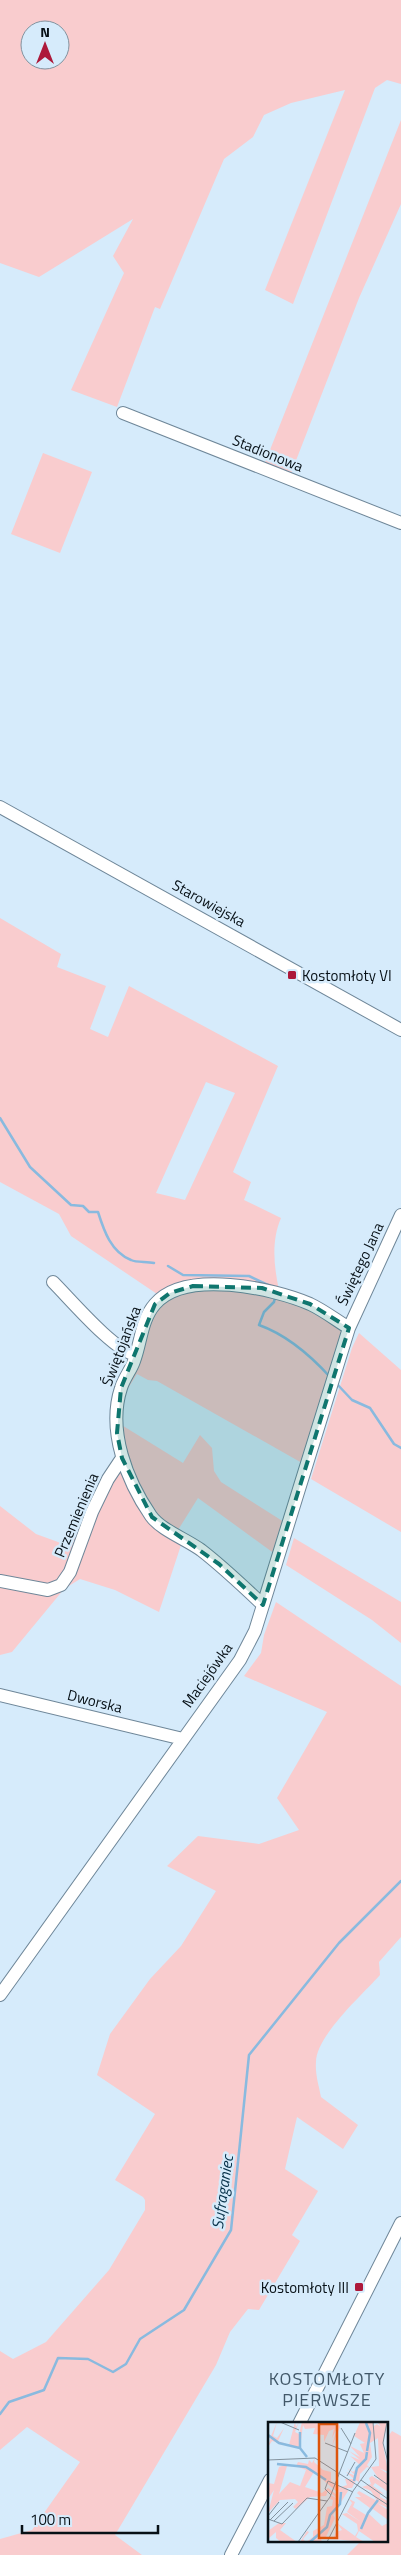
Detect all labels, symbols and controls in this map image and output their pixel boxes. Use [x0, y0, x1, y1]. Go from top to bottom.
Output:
north arrow [20, 20, 70, 70]
text: N [40, 21, 50, 42]
street label: Stadionowa [229, 428, 307, 478]
street label: Starowiejska [168, 873, 250, 933]
place label: Kostomłoty VI [302, 964, 392, 987]
marker: Kostomłoty VI [286, 969, 298, 981]
street label: Świętego Jana [331, 1218, 390, 1309]
street label: Świętojańska [95, 1302, 147, 1389]
street label: Przemienienia [48, 1469, 104, 1561]
street label: Maciejówka [176, 1637, 238, 1712]
street label: Dworska [65, 1683, 125, 1719]
water label: Sufraganiec [205, 2152, 239, 2230]
place label: Kostomłoty III [261, 2276, 349, 2299]
marker: Kostomłoty III [353, 2281, 365, 2293]
district label: KOSTOMŁOTY PIERWSZE [269, 2365, 385, 2413]
inset map [268, 2422, 388, 2542]
scale bar [22, 2502, 159, 2534]
text: 100 m [30, 2508, 71, 2531]

